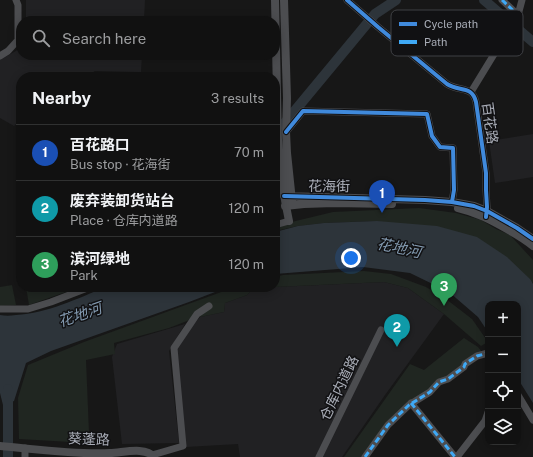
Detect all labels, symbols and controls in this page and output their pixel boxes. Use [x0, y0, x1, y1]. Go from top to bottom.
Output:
legend [391, 10, 523, 56]
search box [16, 16, 280, 60]
text: Cycle path [424, 18, 478, 30]
icon: search [30, 27, 52, 49]
text: Search here [62, 30, 146, 47]
text: Path [424, 36, 447, 48]
text: Nearby [32, 88, 91, 108]
text: 3 results [211, 91, 264, 106]
street label: 百花路 [479, 101, 501, 145]
text: 百花路口 [70, 136, 130, 153]
text: 1 [42, 145, 48, 160]
text: 70 m [234, 145, 264, 160]
text: Bus stop · 花海街 [70, 157, 171, 172]
street label: 花海街 [308, 178, 350, 194]
pin: 1 [369, 180, 395, 213]
text: 废弃装卸货站台 [70, 192, 175, 209]
text: 2 [41, 201, 49, 216]
text: 120 m [229, 201, 264, 216]
text: Place · 仓库内道路 [70, 213, 178, 228]
water label: 花地河 [375, 235, 426, 261]
your location [341, 248, 361, 268]
text: 滨河绿地 [70, 250, 130, 267]
text: 3 [41, 257, 49, 272]
text: 120 m [229, 257, 264, 272]
text: Park [70, 268, 98, 283]
pin: 3 [431, 273, 457, 306]
water label: 花地河 [56, 298, 107, 330]
map controls [485, 301, 521, 445]
button: + [485, 301, 521, 337]
pin: 2 [384, 314, 410, 347]
button: − [485, 337, 521, 373]
street label: 仓库内道路 [316, 353, 362, 423]
button: locate [485, 373, 521, 409]
button: layers [485, 409, 521, 445]
street label: 葵蓬路 [68, 430, 110, 448]

